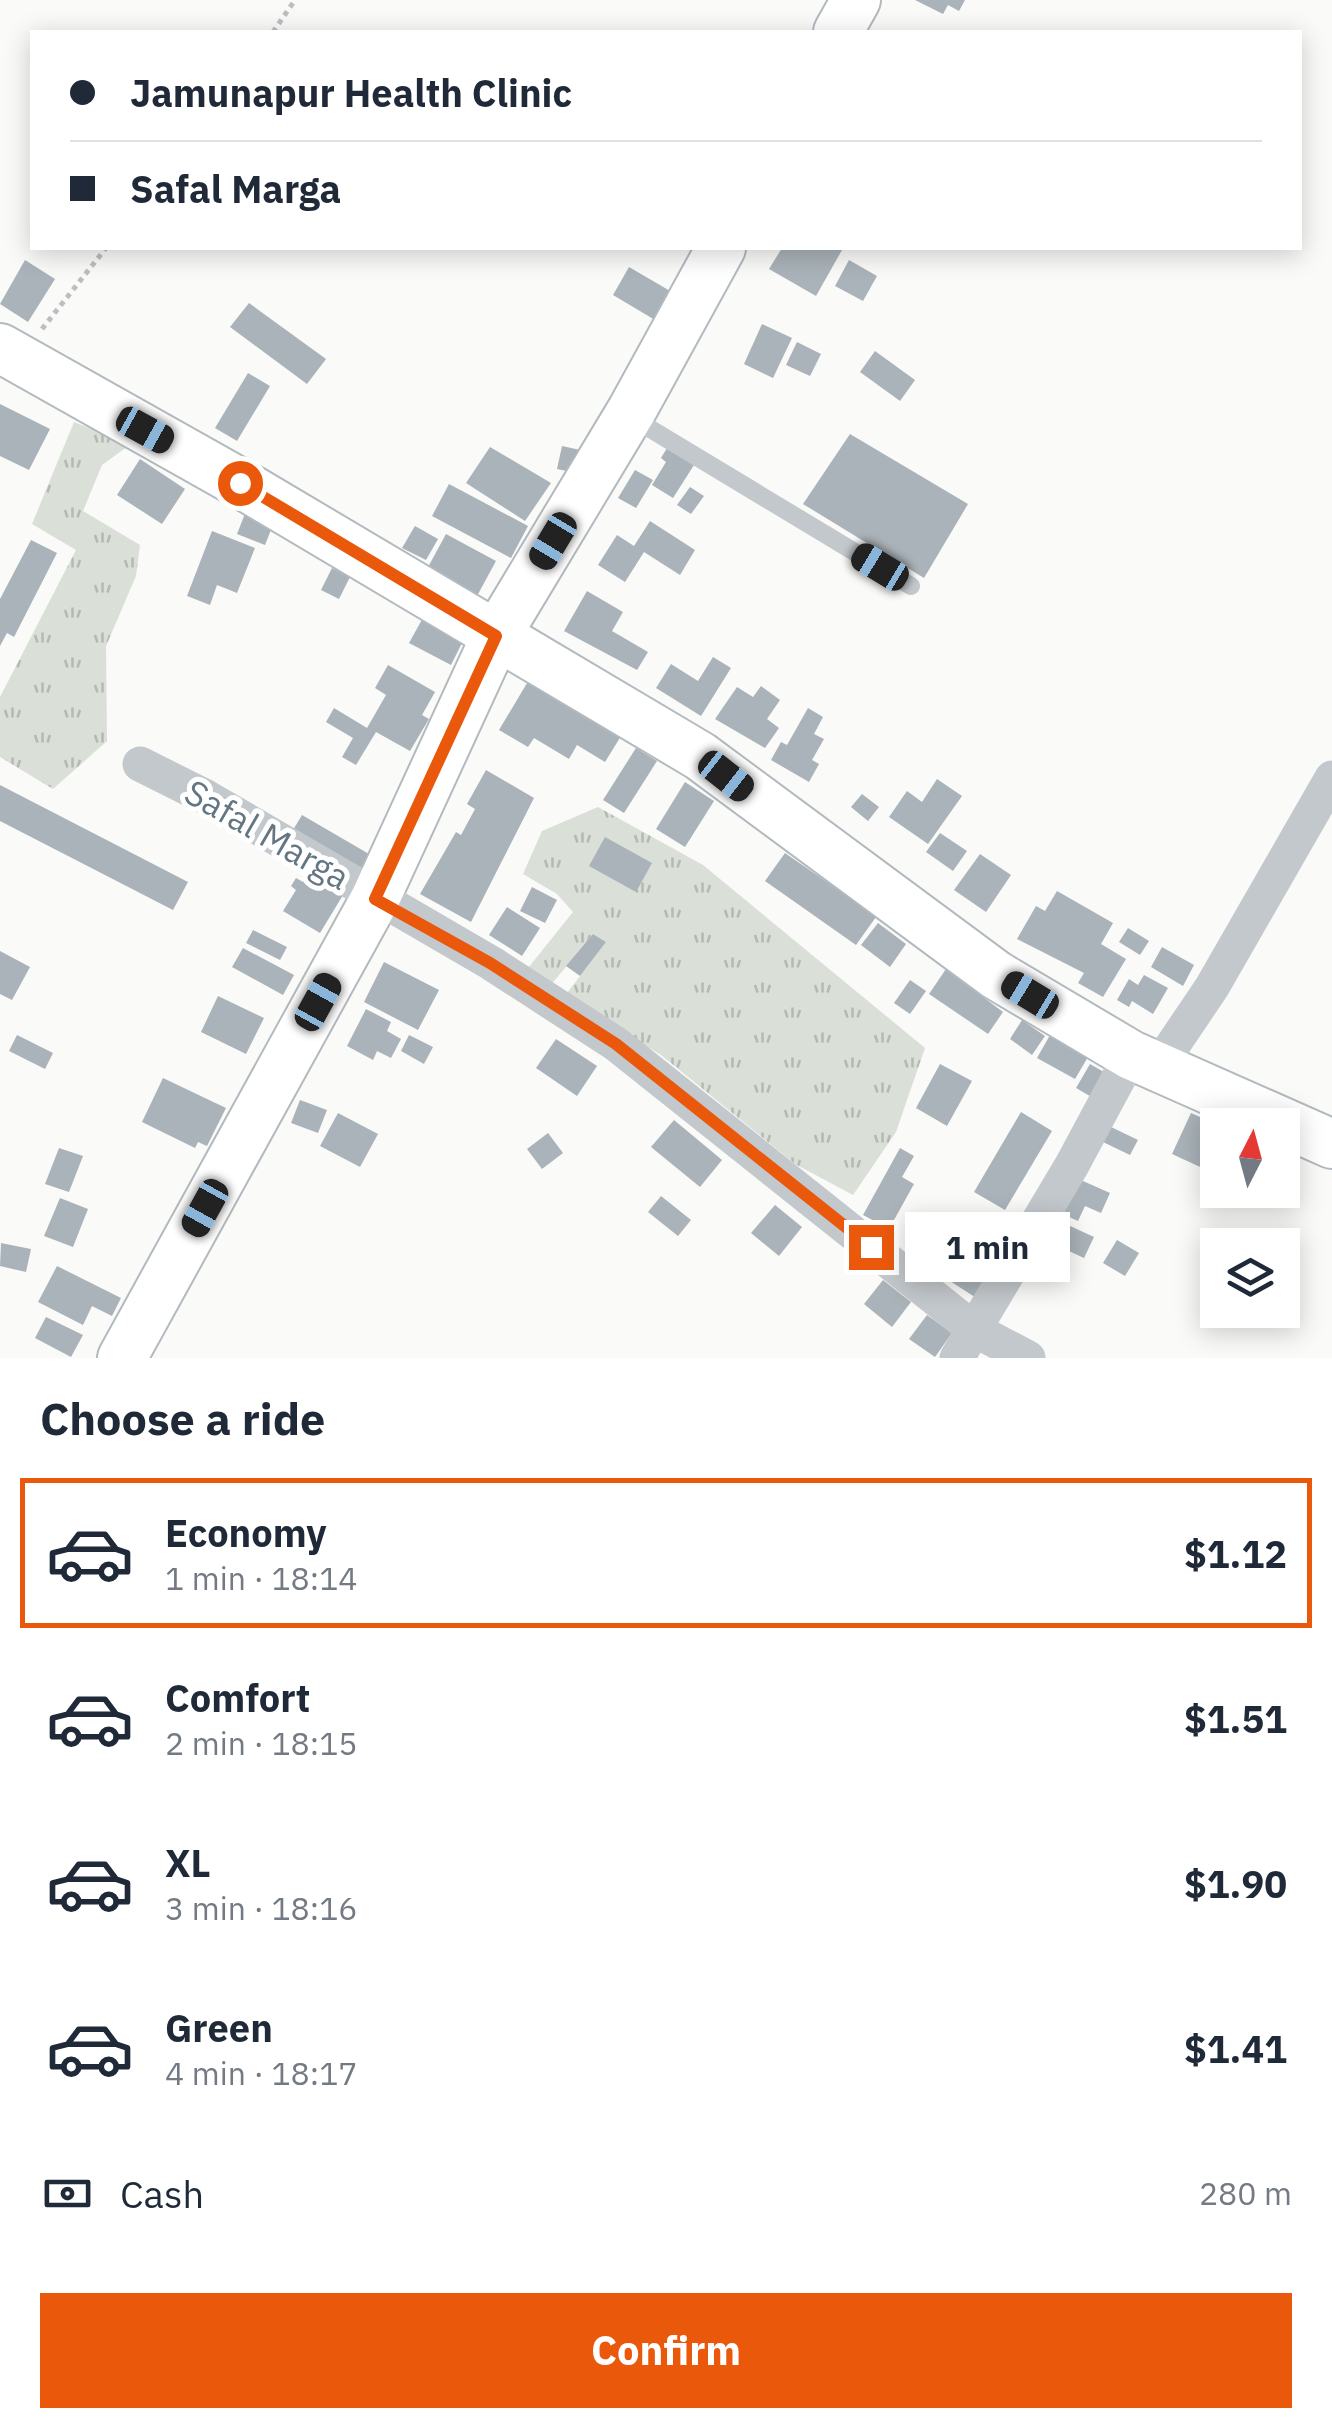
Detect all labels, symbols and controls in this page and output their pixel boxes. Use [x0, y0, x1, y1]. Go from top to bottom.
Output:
text: Jamunapur Health Clinic [130, 68, 572, 117]
text: Safal Marga [130, 164, 341, 213]
car [111, 402, 179, 458]
route start [218, 461, 263, 506]
car [525, 508, 581, 574]
car [847, 539, 913, 595]
car [693, 746, 759, 806]
street label: Safal Marga [177, 768, 358, 900]
car [997, 967, 1063, 1023]
car [290, 968, 346, 1036]
north arrow [1200, 1108, 1300, 1208]
map controls [1200, 1108, 1300, 1328]
car [177, 1174, 233, 1242]
callout: 1 min [906, 1212, 1071, 1282]
route end [849, 1225, 894, 1270]
text: 1 min [946, 1226, 1029, 1268]
button: layers [1200, 1228, 1300, 1328]
text: Choose a ride [40, 1389, 325, 1447]
icon: car [45, 1508, 135, 1598]
text: Economy [165, 1508, 327, 1557]
text: $1.12 [1184, 1529, 1287, 1578]
text: 1 min · 18:14 [165, 1557, 358, 1599]
icon: car [45, 1673, 135, 1763]
text: Comfort [165, 1673, 310, 1722]
text: $1.51 [1184, 1694, 1287, 1743]
text: 2 min · 18:15 [165, 1722, 358, 1764]
icon: car [45, 1838, 135, 1928]
text: XL [165, 1838, 211, 1887]
text: $1.90 [1184, 1859, 1287, 1908]
text: 3 min · 18:16 [165, 1887, 358, 1929]
icon: car [45, 2003, 135, 2093]
text: Green [165, 2003, 273, 2052]
text: $1.41 [1184, 2024, 1287, 2073]
text: 4 min · 18:17 [165, 2052, 358, 2094]
icon: cash [40, 2166, 95, 2221]
text: Cash [120, 2169, 204, 2218]
text: 280 m [1199, 2172, 1292, 2214]
button: Confirm [40, 2293, 1292, 2408]

